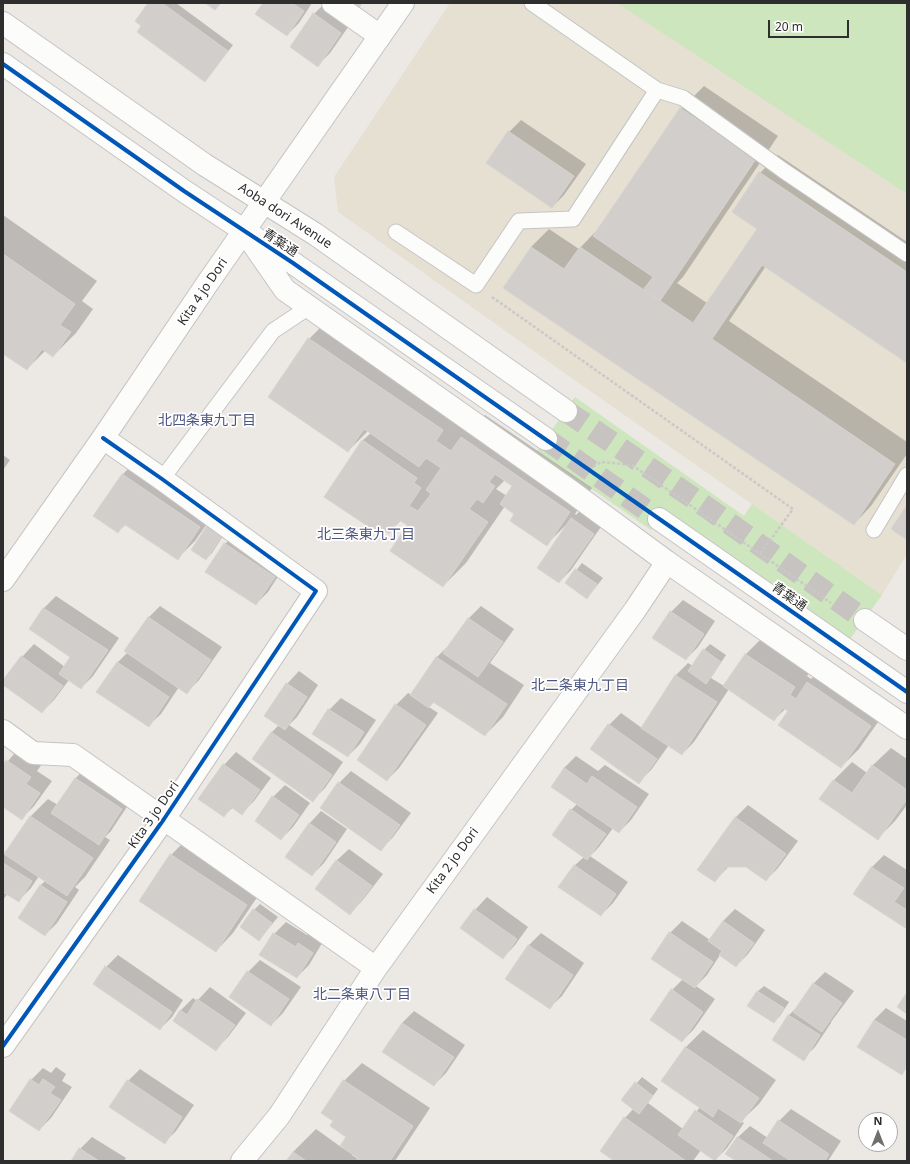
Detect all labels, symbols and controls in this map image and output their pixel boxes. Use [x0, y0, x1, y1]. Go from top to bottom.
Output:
scale bar [770, 12, 851, 38]
text: 20 m [775, 18, 803, 35]
street label: Aoba dori Avenue [235, 180, 335, 252]
street label: 青葉通 [259, 226, 301, 260]
street label: Kita 4 jo Dori [175, 255, 231, 329]
district label: 北四条東九丁目 [158, 413, 256, 429]
district label: 北三条東九丁目 [317, 527, 415, 543]
street label: 青葉通 [769, 579, 809, 615]
district label: 北二条東九丁目 [531, 678, 629, 694]
street label: Kita 3 jo Dori [125, 778, 183, 852]
street label: Kita 2 jo Dori [424, 825, 482, 897]
district label: 北二条東八丁目 [313, 987, 411, 1003]
north arrow [858, 1112, 898, 1152]
text: N [874, 1113, 882, 1128]

